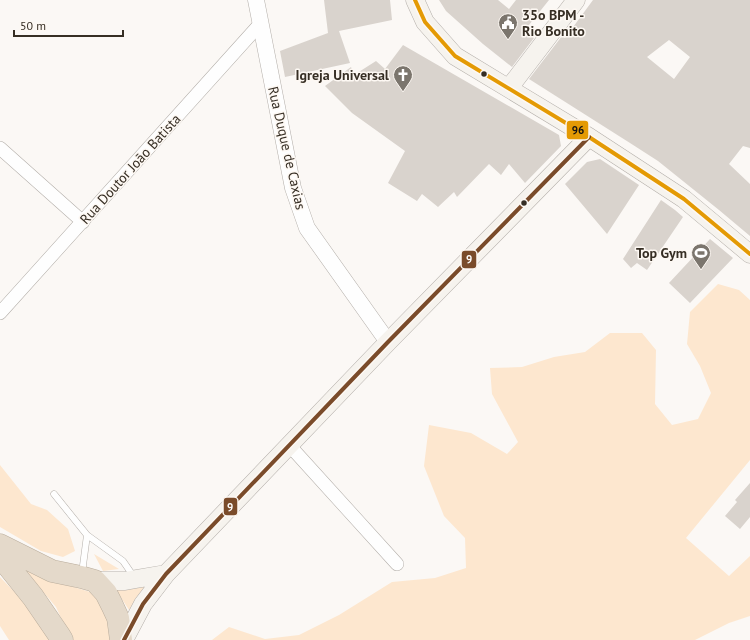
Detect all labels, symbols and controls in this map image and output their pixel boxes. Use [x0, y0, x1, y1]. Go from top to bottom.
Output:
place label: 35o BPM - Rio Bonito [522, 6, 585, 40]
scale bar [14, 12, 123, 38]
public building icon: 35o BPM - Rio Bonito [497, 12, 519, 40]
text: 50 m [20, 18, 46, 33]
church icon: Igreja Universal [392, 64, 414, 92]
place label: Igreja Universal [295, 66, 390, 84]
unlabelled marker [479, 69, 489, 79]
street label: Rua Duque de Caxias [264, 85, 310, 211]
street label: Rua Doutor João Batista [76, 110, 184, 228]
line badge: 96 [566, 120, 589, 140]
text: 96 [572, 123, 584, 137]
unlabelled marker [519, 198, 529, 208]
sports icon: Top Gym [690, 242, 712, 270]
place label: Top Gym [636, 244, 687, 262]
line badge: 9 [461, 250, 477, 269]
text: 9 [466, 252, 472, 266]
line badge: 9 [223, 497, 238, 516]
text: 9 [227, 500, 233, 514]

